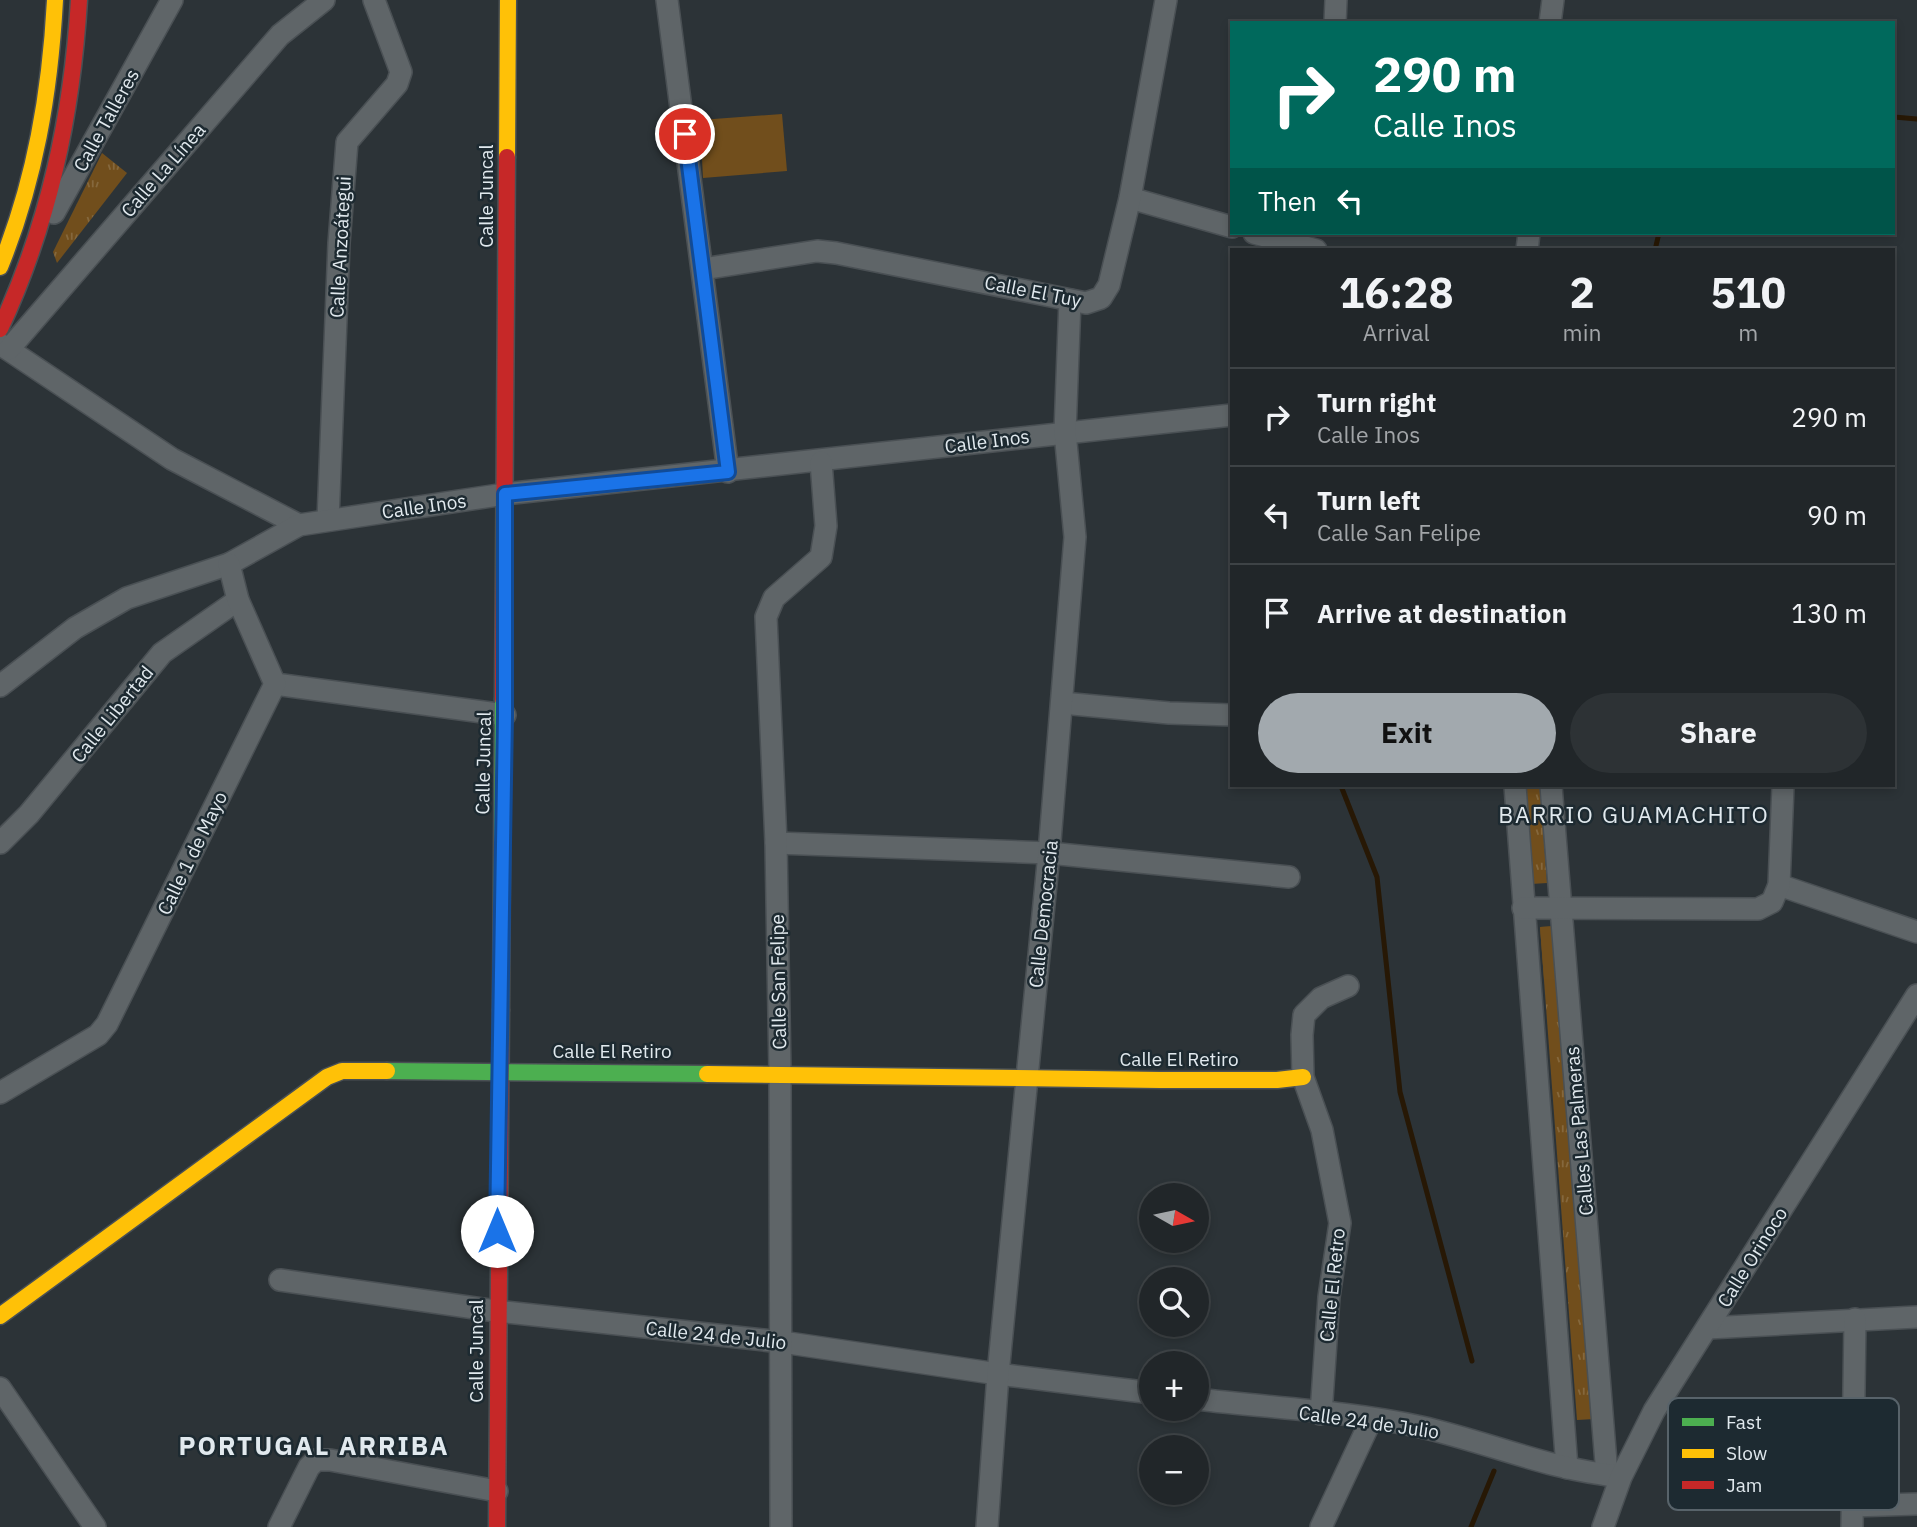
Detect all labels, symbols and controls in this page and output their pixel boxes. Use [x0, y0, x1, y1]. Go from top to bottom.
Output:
text: 290 m [1373, 42, 1517, 105]
icon: right [1258, 49, 1349, 140]
street label: Calle Talleres [68, 64, 144, 176]
pin [655, 104, 715, 164]
text: Calle Inos [1373, 104, 1517, 146]
icon: arrive [666, 115, 704, 153]
street label: Calle La Línea [116, 118, 210, 222]
street label: Calle Juncal [474, 144, 498, 248]
street label: Calle Anzoátegui [324, 175, 356, 319]
icon: left [1331, 182, 1369, 220]
text: Then [1258, 184, 1317, 218]
text: 16:28 [1339, 265, 1454, 320]
text: 2 [1569, 265, 1595, 320]
text: 510 [1710, 265, 1786, 320]
street label: Calle El Tuy [983, 270, 1084, 312]
text: Arrival [1363, 317, 1430, 347]
text: min [1563, 317, 1601, 347]
text: m [1738, 317, 1758, 347]
text: Turn right [1317, 385, 1436, 419]
icon: right [1258, 398, 1296, 436]
text: 290 m [1791, 400, 1867, 434]
text: Calle Inos [1317, 419, 1420, 449]
street label: Calle Inos [943, 424, 1031, 458]
text: Turn left [1317, 483, 1420, 517]
street label: Calle Inos [380, 488, 468, 524]
icon: left [1258, 496, 1296, 534]
text: 90 m [1807, 498, 1867, 532]
text: Calle San Felipe [1317, 517, 1481, 547]
icon: arrive [1258, 594, 1296, 632]
text: Arrive at destination [1317, 596, 1567, 630]
text: 130 m [1791, 596, 1867, 630]
street label: Calle Libertad [66, 661, 158, 767]
button: Exit [1258, 693, 1556, 773]
button: Share [1570, 693, 1867, 773]
street label: Calle Juncal [470, 711, 496, 815]
street label: Calle 1 de Mayo [152, 787, 232, 919]
district label: BARRIO GUAMACHITO [1498, 799, 1770, 829]
street label: Calle Democracia [1023, 839, 1063, 989]
street label: Calle San Felipe [765, 914, 791, 1050]
street label: Calle El Retiro [552, 1039, 672, 1063]
street label: Calles Las Palmeras [1560, 1045, 1598, 1217]
street label: Calle El Retiro [1119, 1047, 1239, 1071]
north arrow [1139, 1183, 1209, 1253]
map controls [1139, 1183, 1209, 1505]
position arrow [460, 1194, 534, 1268]
street label: Calle Orinoco [1712, 1202, 1792, 1312]
street label: Calle El Retro [1314, 1227, 1350, 1343]
button: search [1139, 1267, 1209, 1337]
street label: Calle Juncal [464, 1299, 488, 1403]
street label: Calle 24 de Julio [644, 1316, 788, 1354]
button: + [1139, 1351, 1209, 1421]
legend [1668, 1398, 1899, 1510]
street label: Calle 24 de Julio [1297, 1400, 1441, 1444]
text: Fast [1726, 1410, 1762, 1434]
district label: PORTUGAL ARRIBA [178, 1428, 450, 1462]
button: − [1139, 1435, 1209, 1505]
text: Slow [1726, 1441, 1767, 1465]
text: Jam [1726, 1473, 1762, 1497]

